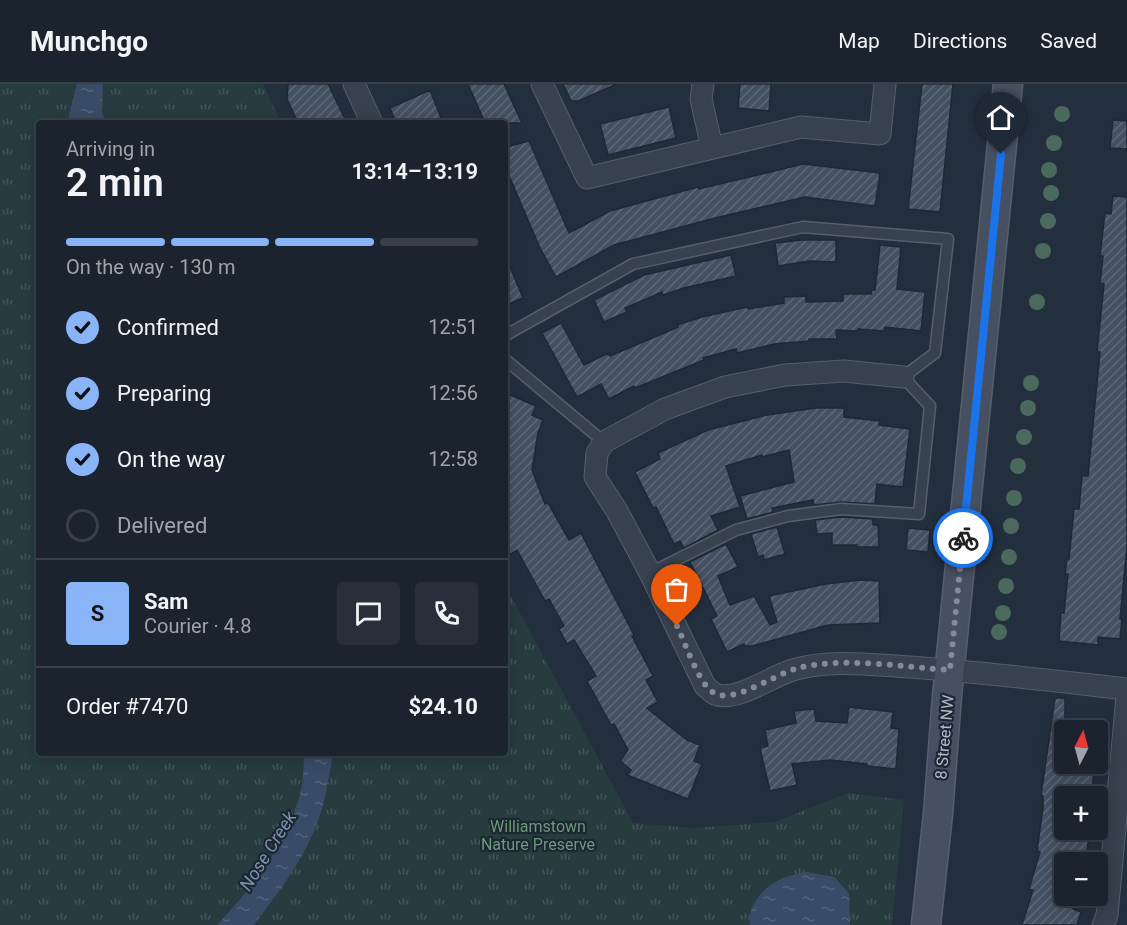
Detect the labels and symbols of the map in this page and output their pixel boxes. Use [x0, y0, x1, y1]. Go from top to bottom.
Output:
pin [975, 92, 1026, 154]
courier [933, 508, 993, 568]
pin [651, 564, 702, 626]
street label: 8 Street NW [931, 694, 958, 780]
north arrow [1054, 720, 1108, 774]
water label: Nose Creek [235, 806, 301, 894]
park label: Williamstown Nature Preserve [481, 817, 595, 854]

